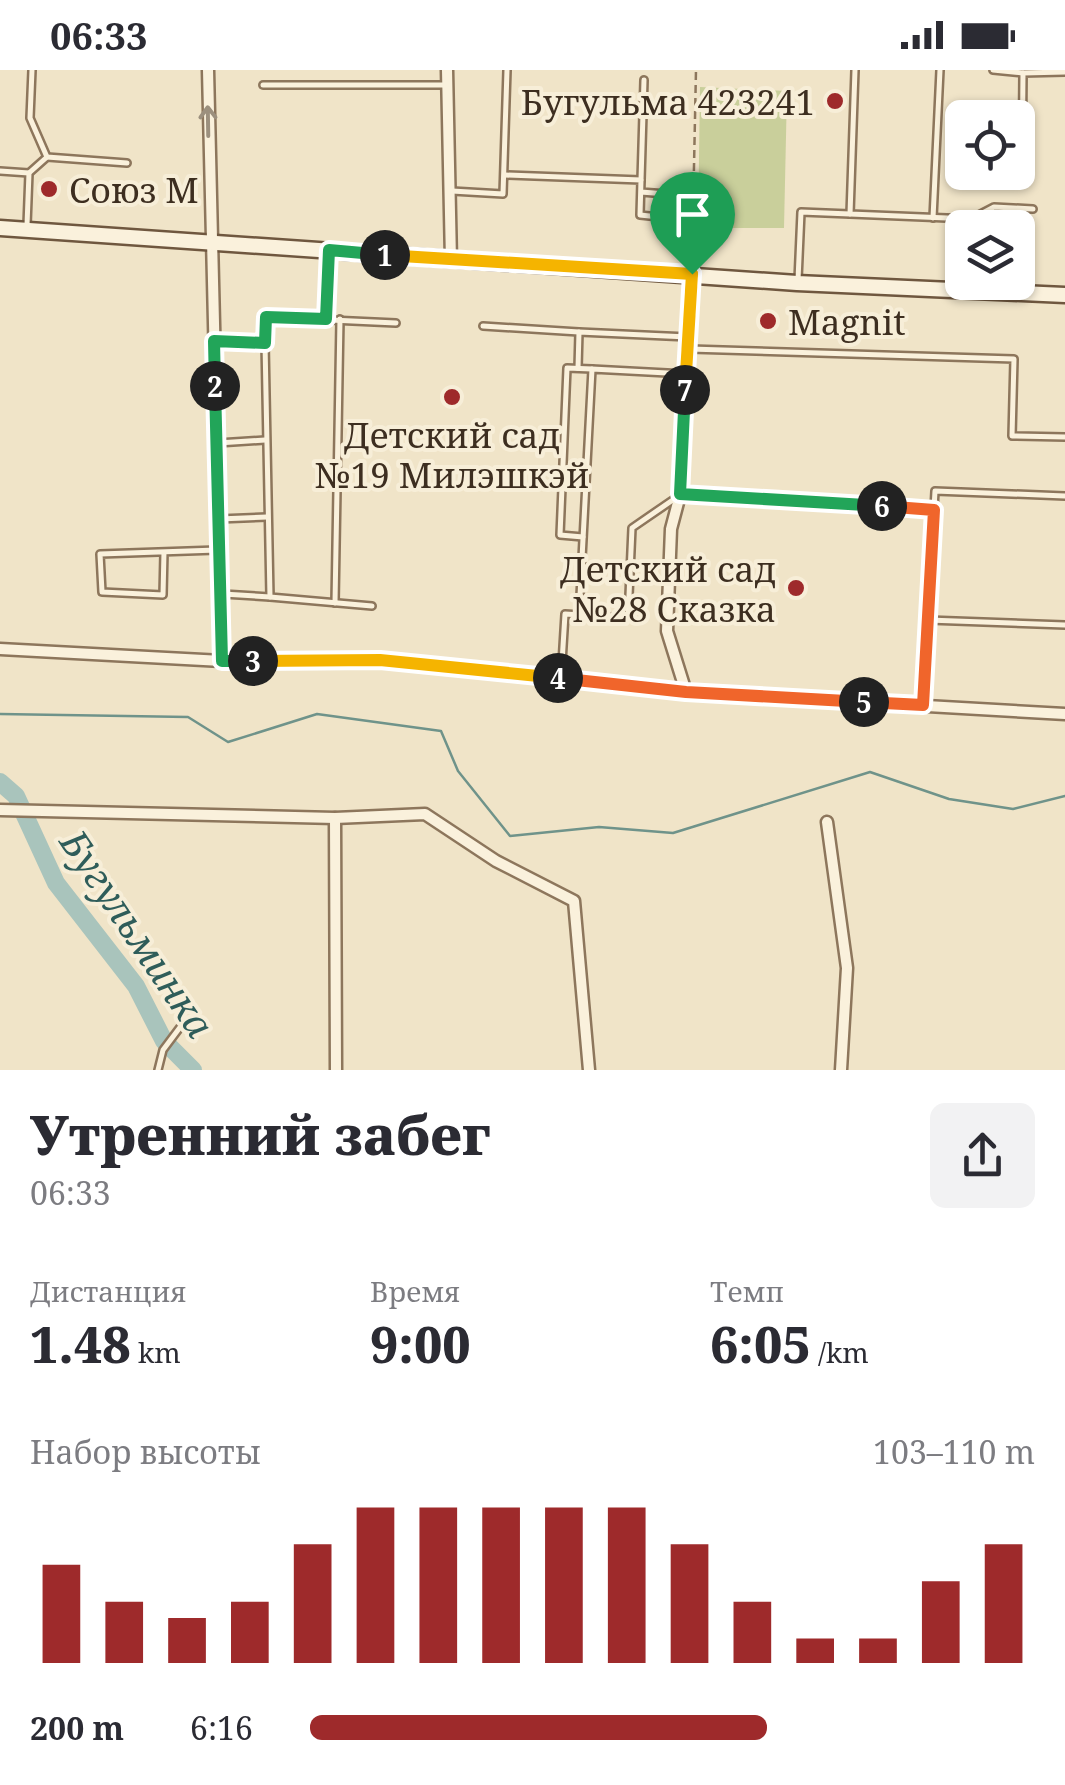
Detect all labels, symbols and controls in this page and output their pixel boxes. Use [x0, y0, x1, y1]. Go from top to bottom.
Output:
text: 06:33 [50, 9, 147, 61]
place label: Бугульма 423241 [521, 78, 815, 125]
marker: Бугульма 423241 [824, 90, 846, 112]
map controls [945, 100, 1035, 300]
button: locate [945, 100, 1035, 190]
one-way arrow [199, 106, 218, 138]
place label: Союз М [69, 166, 199, 213]
pin [650, 172, 735, 275]
marker: Союз М [38, 178, 60, 200]
icon: arrive [665, 187, 720, 242]
button: layers [945, 210, 1035, 300]
pin: 1 [360, 230, 410, 280]
text: 1 [377, 236, 393, 274]
place label: Magnit [788, 298, 905, 345]
marker: Magnit [757, 310, 779, 332]
pin: 2 [190, 361, 240, 411]
pin: 7 [660, 365, 710, 415]
text: 2 [207, 367, 223, 405]
text: 7 [677, 371, 693, 409]
marker: Детский сад №19 Милэшкэй [441, 386, 463, 408]
place label: Детский сад №19 Милэшкэй [315, 411, 589, 498]
pin: 6 [857, 481, 907, 531]
text: 6 [874, 487, 890, 525]
place label: Детский сад №28 Сказка [560, 545, 776, 632]
marker: Детский сад №28 Сказка [785, 577, 807, 599]
pin: 3 [228, 636, 278, 686]
text: 3 [245, 642, 261, 680]
pin: 4 [533, 653, 583, 703]
text: 4 [550, 659, 566, 697]
pin: 5 [839, 677, 889, 727]
text: 5 [856, 683, 872, 721]
water label: Бугульминка [49, 818, 227, 1047]
text: Утренний забег [30, 1096, 490, 1171]
button: share [930, 1103, 1035, 1208]
text: 06:33 [30, 1171, 111, 1214]
text: Дистанция [30, 1272, 186, 1310]
text: Время [370, 1272, 460, 1310]
text: Темп [710, 1272, 784, 1310]
text: 1.48 [30, 1310, 131, 1378]
text: 9:00 [370, 1310, 471, 1378]
text: 6:05 [710, 1310, 811, 1378]
text: km [131, 1333, 181, 1371]
text: /km [811, 1333, 869, 1371]
text: Набор высоты [30, 1430, 261, 1473]
text: 103–110 m [873, 1430, 1035, 1473]
text: 200 m [30, 1706, 124, 1749]
text: 6:16 [190, 1706, 253, 1749]

